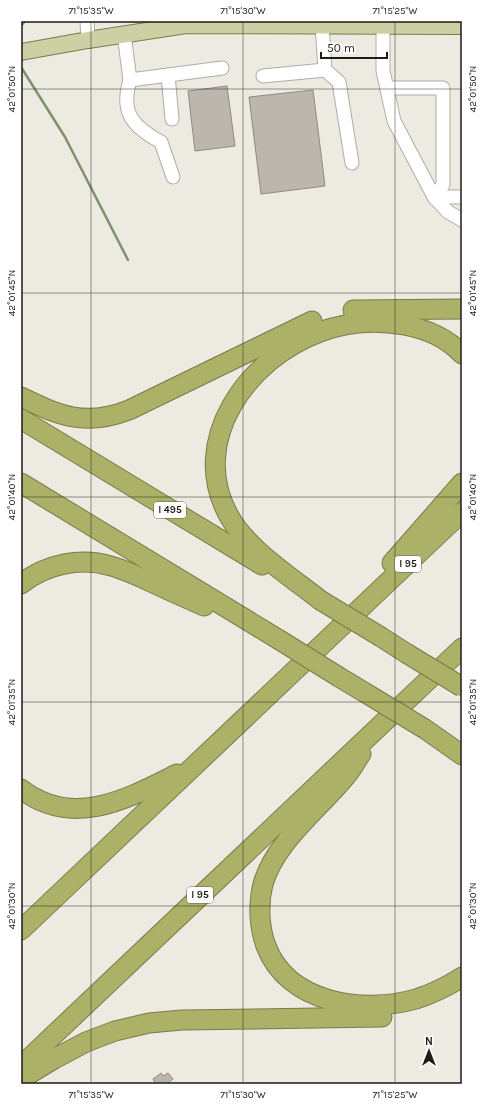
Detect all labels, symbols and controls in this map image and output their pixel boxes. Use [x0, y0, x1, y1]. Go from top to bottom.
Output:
text: 71°15'35"W [68, 5, 114, 17]
text: 71°15'30"W [220, 5, 266, 17]
text: 71°15'25"W [372, 5, 418, 17]
scale bar [321, 34, 387, 60]
text: 50 m [327, 41, 355, 55]
text: 42°01'50"N [6, 66, 18, 112]
text: 42°01'50"N [467, 66, 479, 112]
text: 42°01'45"N [6, 270, 18, 316]
text: 42°01'45"N [467, 270, 479, 316]
text: 42°01'40"N [6, 474, 18, 520]
text: 42°01'40"N [467, 474, 479, 520]
road number: I 495 [154, 502, 186, 518]
road number: I 95 [395, 556, 421, 572]
text: 42°01'35"N [6, 679, 18, 725]
text: 42°01'35"N [467, 679, 479, 725]
text: 42°01'30"N [6, 882, 18, 930]
text: 42°01'30"N [467, 882, 479, 930]
road number: I 95 [187, 887, 213, 903]
north arrow [409, 1031, 449, 1071]
text: N [425, 1035, 433, 1048]
text: 71°15'35"W [68, 1089, 114, 1101]
text: 71°15'30"W [220, 1089, 266, 1101]
text: 71°15'25"W [372, 1089, 418, 1101]

